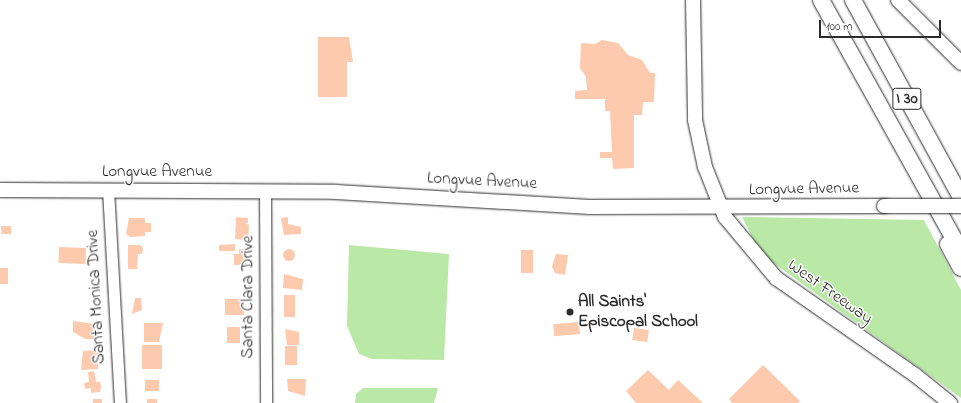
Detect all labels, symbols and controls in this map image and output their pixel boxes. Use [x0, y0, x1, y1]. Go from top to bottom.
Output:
scale bar [821, 12, 943, 38]
text: 100 m [826, 18, 853, 36]
road number: I 30 [892, 85, 922, 113]
street label: Longvue Avenue [102, 162, 212, 182]
street label: Longvue Avenue [426, 168, 538, 194]
street label: Longvue Avenue [749, 178, 859, 200]
street label: Santa Monica Drive [82, 229, 110, 365]
street label: Santa Clara Drive [238, 235, 258, 359]
street label: West Freeway [783, 255, 877, 329]
place label: All Saints' Episcopal School [578, 292, 698, 332]
marker: All Saints' Episcopal School [565, 307, 575, 317]

